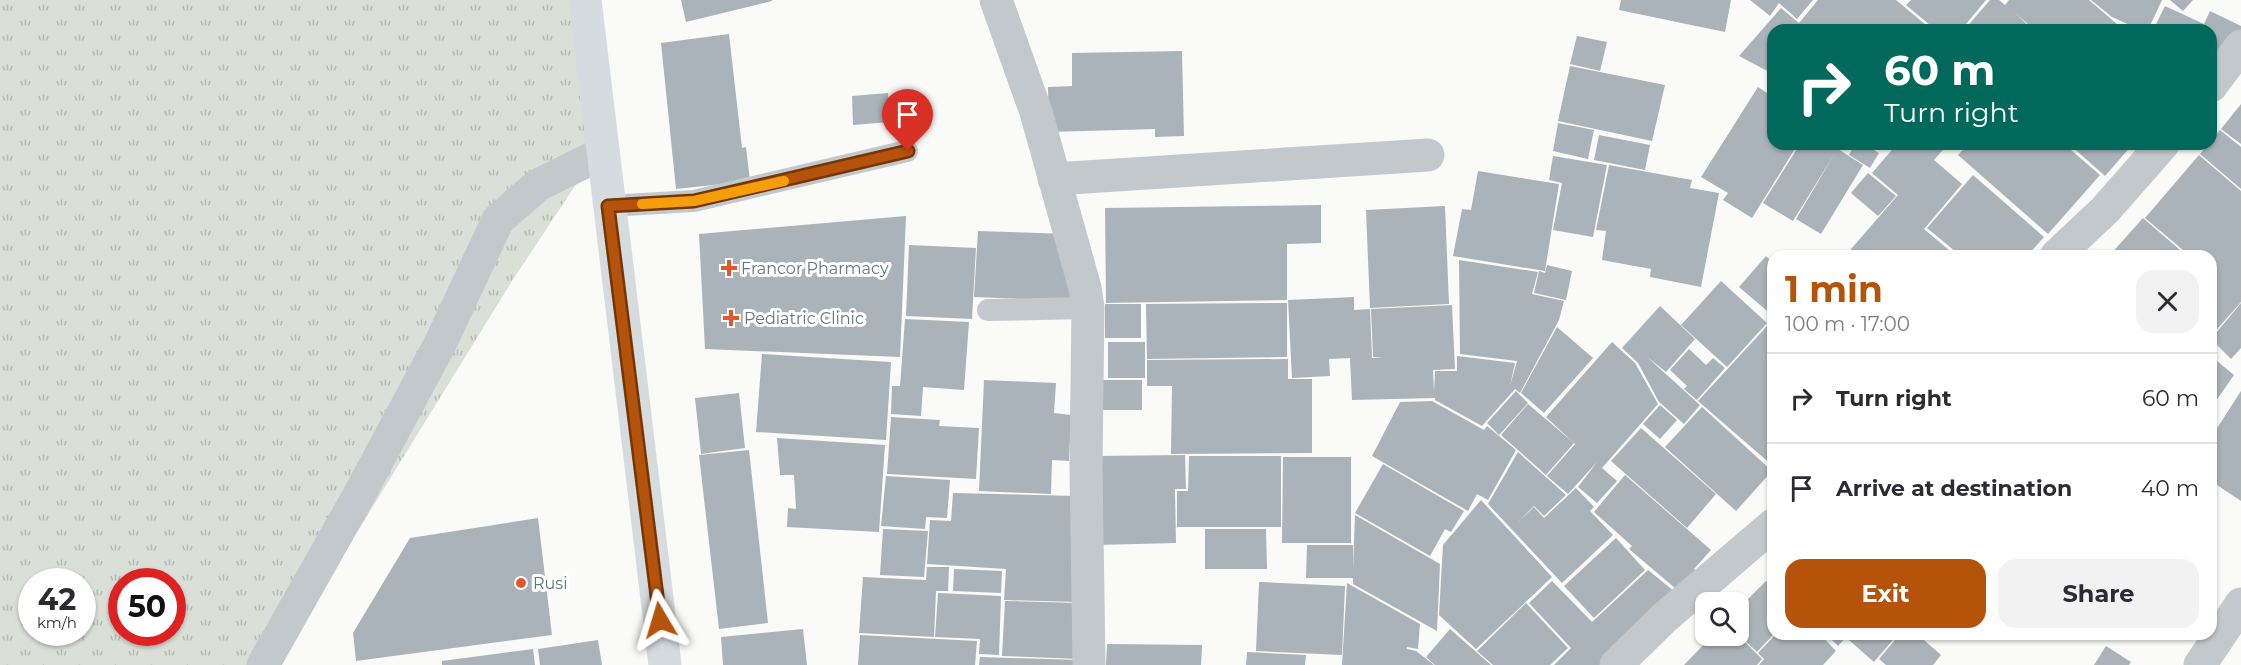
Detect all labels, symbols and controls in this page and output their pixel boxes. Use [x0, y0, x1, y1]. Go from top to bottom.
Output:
text: 60 m [1884, 44, 1995, 96]
icon: right [1785, 48, 1863, 126]
pin [882, 89, 933, 151]
text: Turn right [1884, 96, 2019, 129]
icon: arrive [891, 98, 924, 131]
place label: Francor Pharmacy [741, 259, 889, 278]
marker: Francor Pharmacy [722, 261, 736, 275]
text: 1 min [1785, 267, 1883, 311]
button: close [2136, 270, 2199, 333]
marker: Pediatric Clinic [722, 309, 740, 327]
place label: Pediatric Clinic [744, 309, 864, 328]
text: 100 m · 17:00 [1785, 312, 1910, 336]
icon: right [1785, 382, 1818, 415]
text: Turn right [1836, 385, 1951, 412]
text: 60 m [2142, 385, 2199, 412]
icon: arrive [1785, 472, 1818, 505]
text: Arrive at destination [1836, 475, 2072, 502]
text: 40 m [2141, 475, 2199, 502]
button: Exit [1785, 559, 1986, 628]
button: Share [1998, 559, 2199, 628]
speed limit sign: 50 [108, 568, 186, 646]
place label: Rusi [533, 574, 567, 593]
marker: Rusi [514, 576, 528, 590]
text: 42 [38, 581, 76, 618]
position arrow [628, 588, 692, 652]
map controls [1695, 592, 1749, 646]
button: search [1695, 592, 1749, 646]
text: km/h [37, 613, 77, 632]

